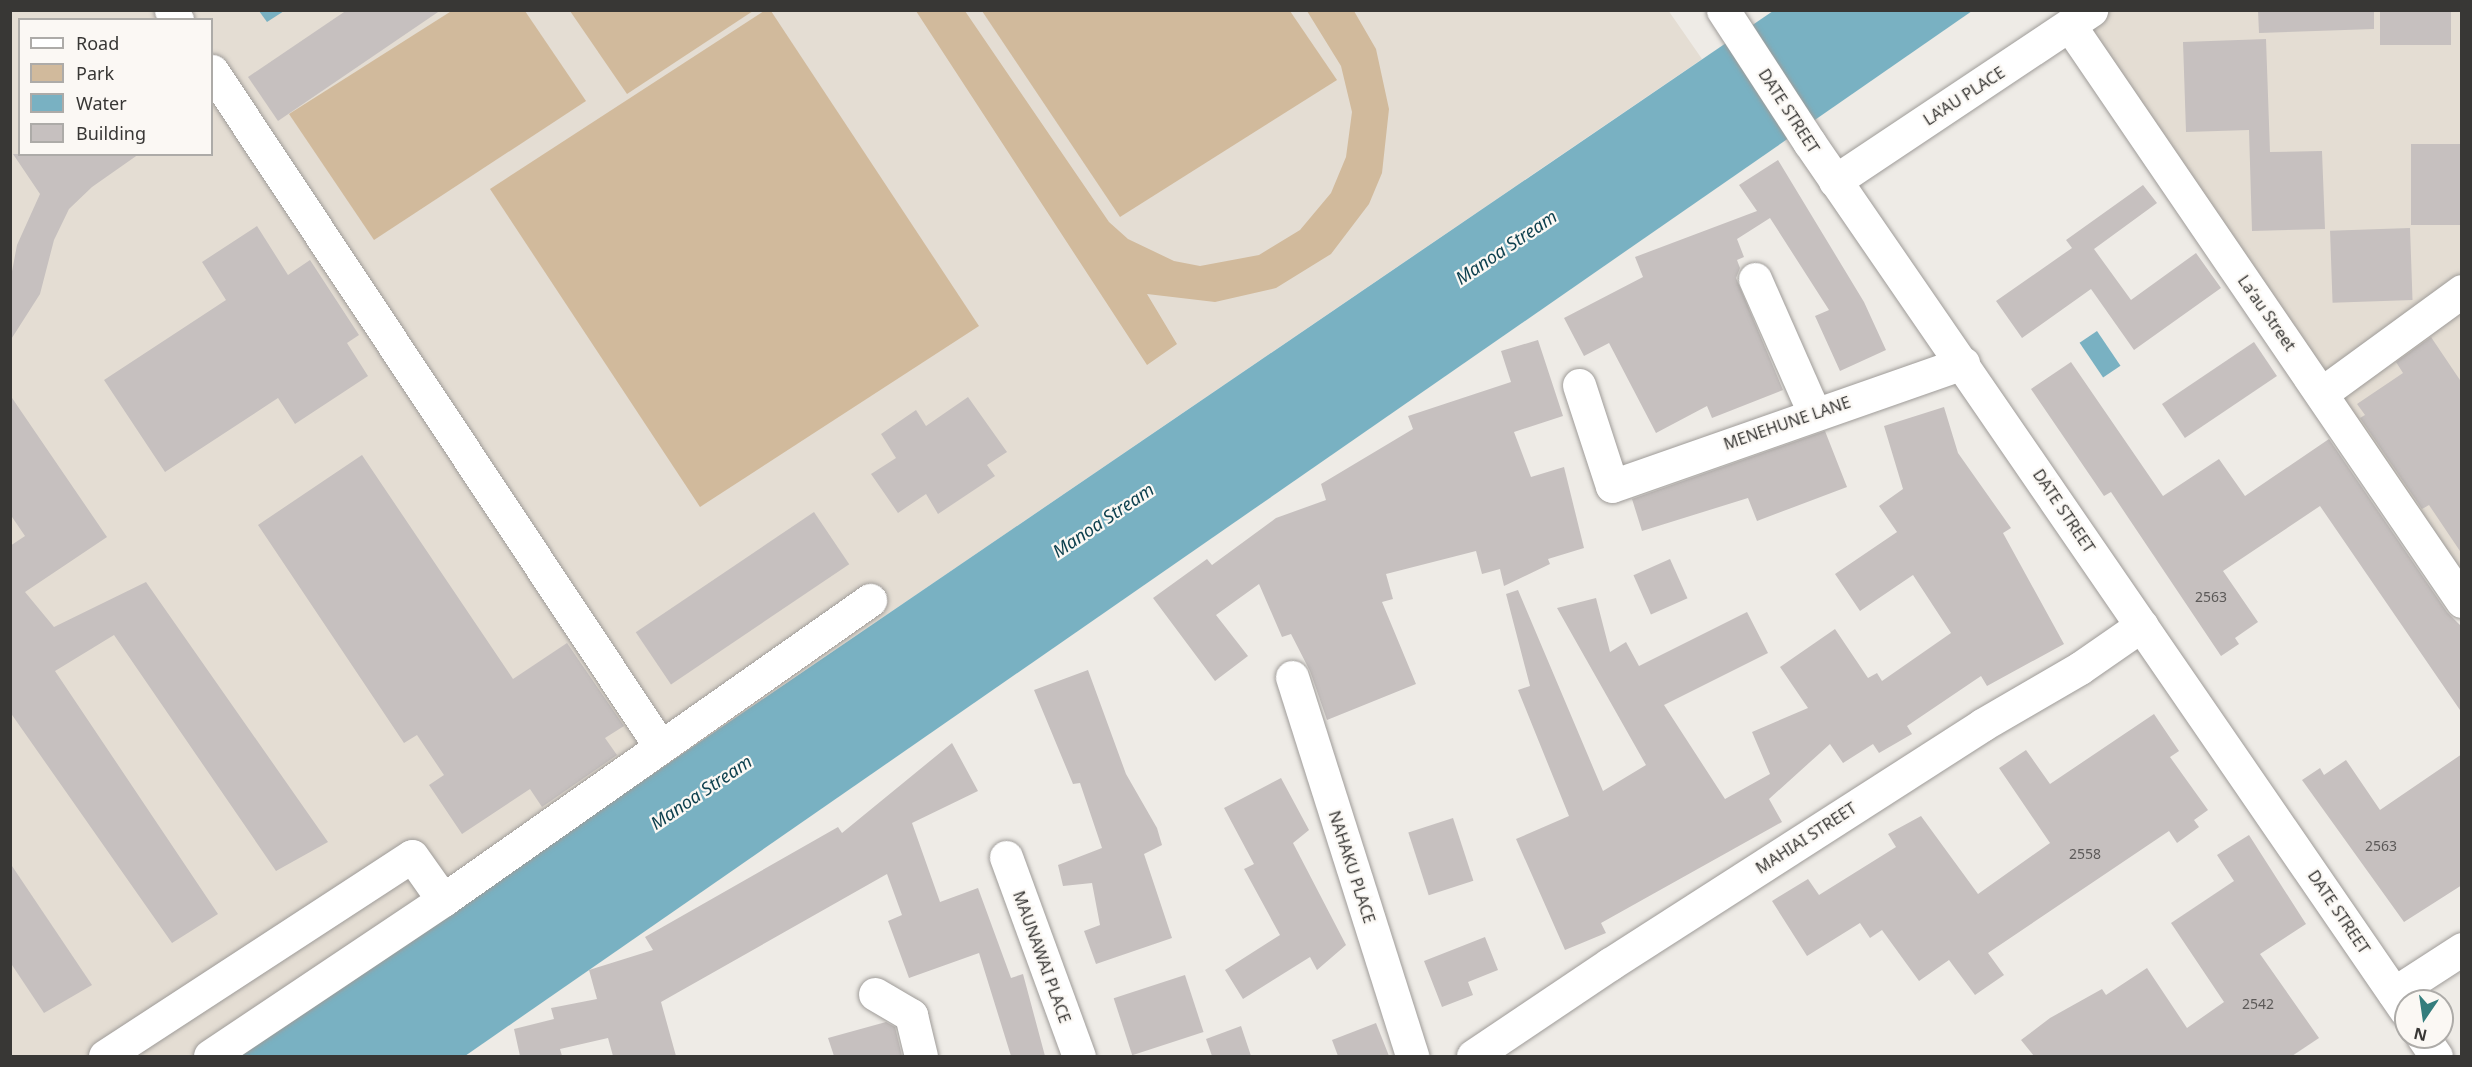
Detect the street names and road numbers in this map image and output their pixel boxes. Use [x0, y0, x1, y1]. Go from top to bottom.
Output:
street label: LA'AU PLACE [1920, 63, 2008, 129]
street label: DATE STREET [1755, 65, 1823, 157]
street label: Laʻau Street [2234, 272, 2300, 354]
street label: MENEHUNE LANE [1721, 392, 1853, 454]
street label: DATE STREET [2029, 466, 2099, 556]
street label: MAHIAI STREET [1752, 798, 1860, 878]
street label: NAHAKU PLACE [1325, 808, 1379, 926]
street label: DATE STREET [2304, 867, 2374, 957]
street label: MAUNAWAI PLACE [1009, 888, 1075, 1026]

